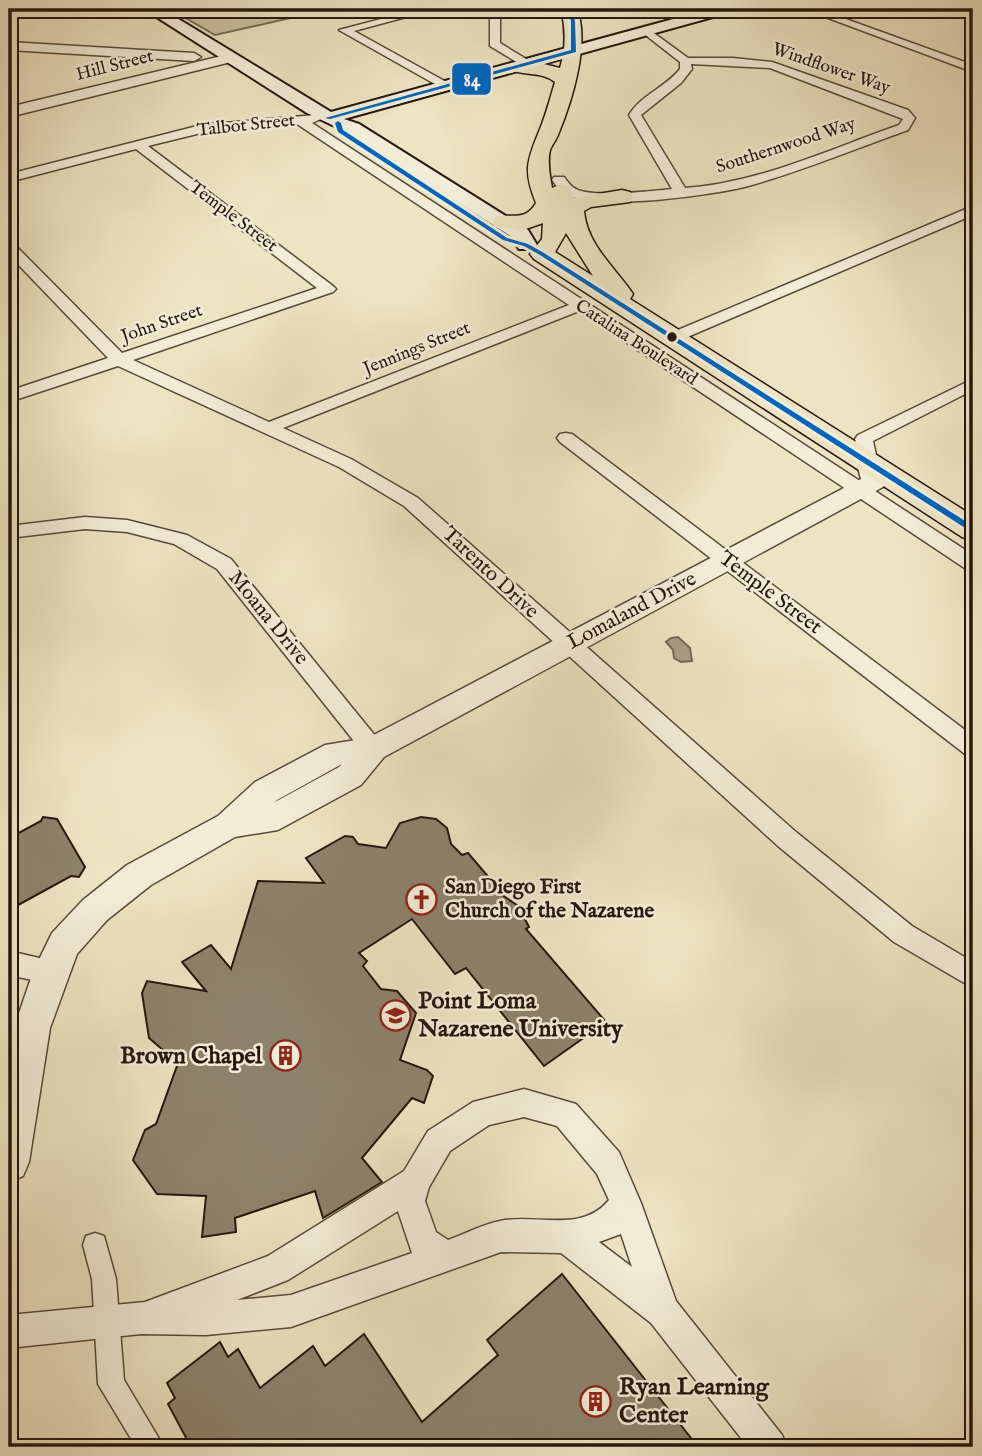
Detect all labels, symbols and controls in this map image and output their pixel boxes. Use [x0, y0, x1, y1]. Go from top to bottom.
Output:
street label: Windflower Way [769, 38, 893, 100]
street label: Hill Street [74, 45, 156, 87]
line badge: 84 [451, 62, 492, 96]
text: 84 [464, 69, 481, 93]
street label: Talbot Street [196, 109, 296, 143]
street label: Southernwood Way [713, 113, 859, 179]
street label: Temple Street [184, 176, 282, 258]
street label: Catalina Boulevard [570, 295, 702, 391]
street label: John Street [117, 299, 206, 349]
street label: Jennings Street [358, 317, 474, 382]
unlabelled marker [665, 330, 679, 344]
street label: Tarento Drive [436, 521, 545, 625]
street label: Temple Street [713, 545, 827, 641]
street label: Moana Drive [222, 565, 314, 671]
street label: Lomaland Drive [563, 565, 702, 656]
place label: San Diego First Church of the Nazarene [445, 874, 654, 925]
church icon: San Diego First Church of the Nazarene [405, 882, 439, 916]
place label: Point Loma Nazarene University [417, 986, 624, 1045]
school or university icon: Point Loma Nazarene University [378, 998, 412, 1032]
building icon: Brown Chapel [268, 1039, 302, 1073]
place label: Brown Chapel [120, 1041, 262, 1072]
place label: Ryan Learning Center [619, 1372, 770, 1431]
building icon: Ryan Learning Center [579, 1384, 613, 1418]

